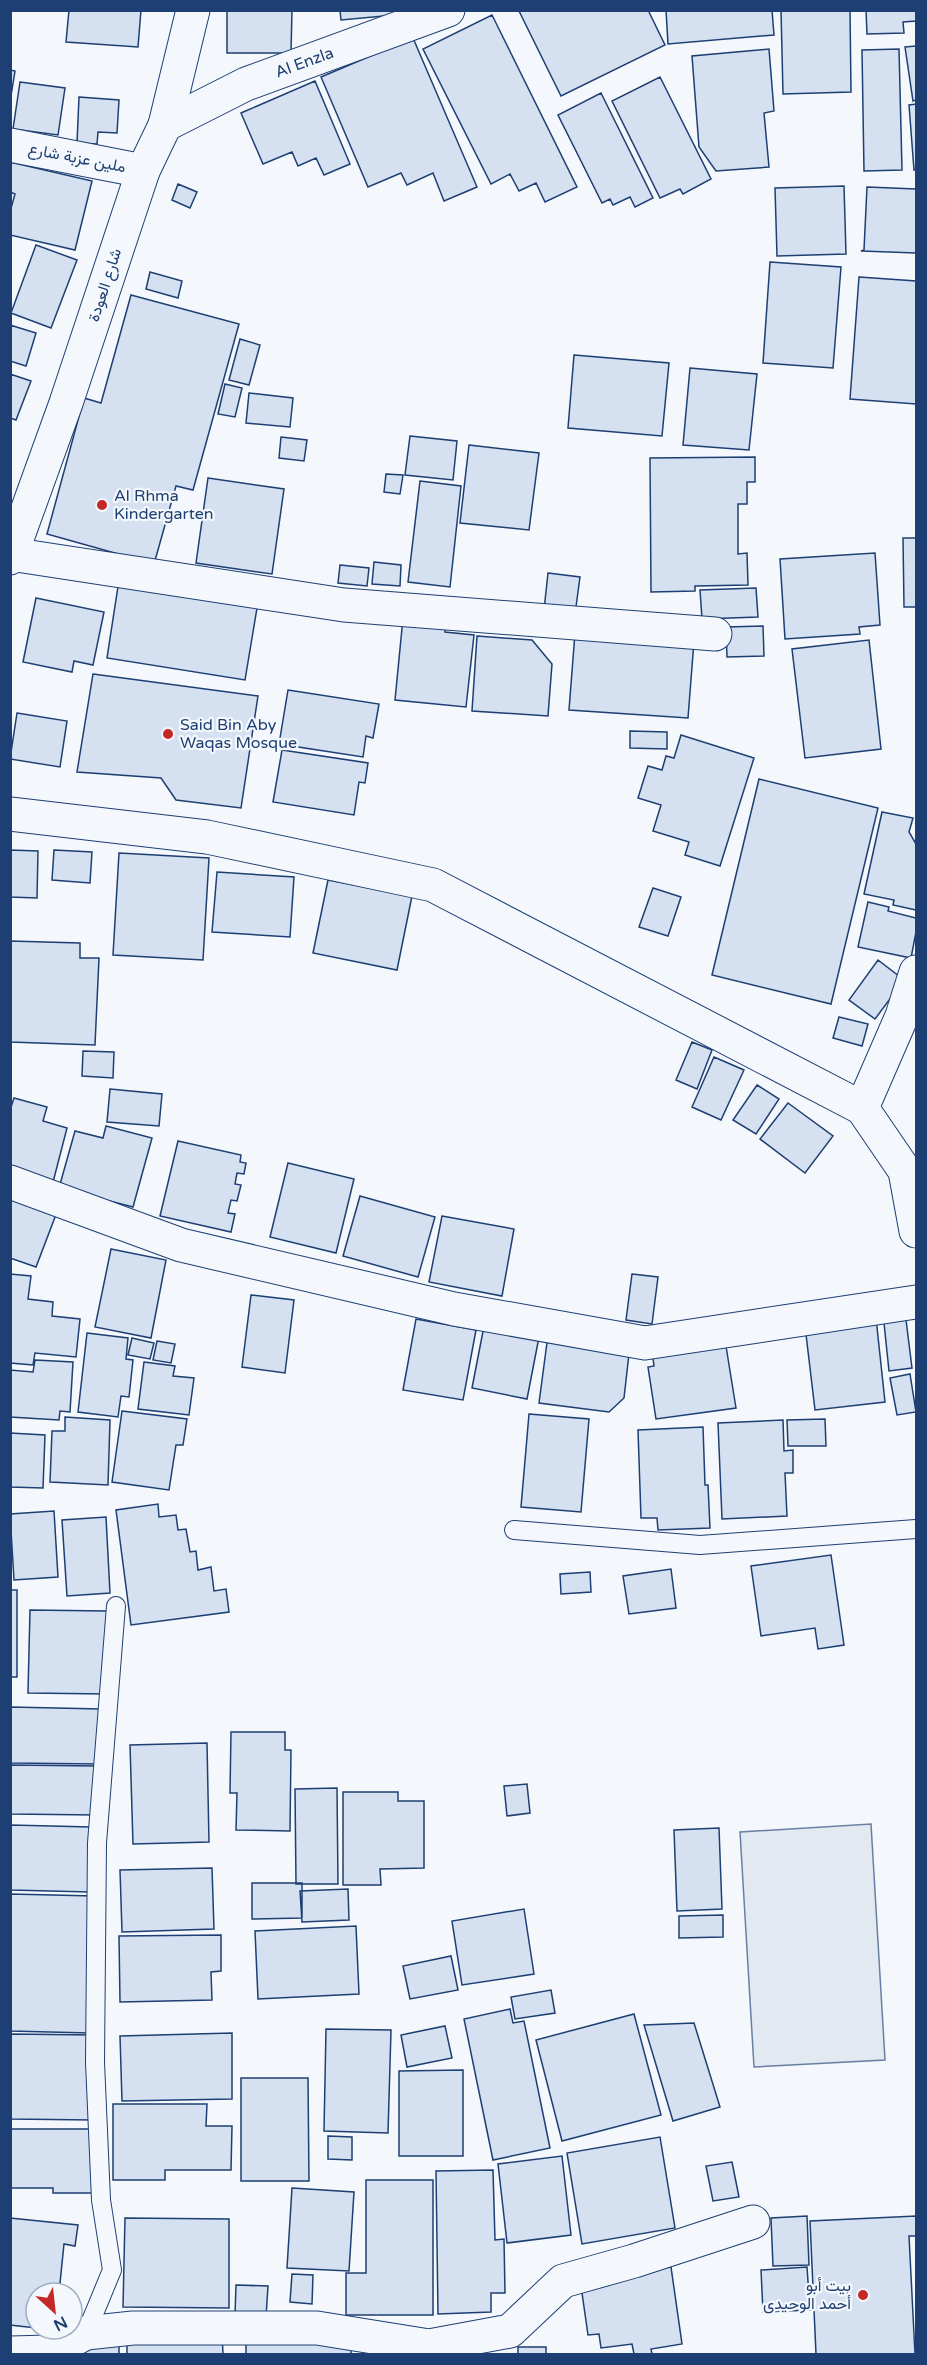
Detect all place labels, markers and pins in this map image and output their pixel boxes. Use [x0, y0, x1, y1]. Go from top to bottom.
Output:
place label: Al Rhma Kindergarten [114, 486, 214, 524]
marker: Al Rhma Kindergarten [95, 498, 109, 512]
place label: Said Bin Aby Waqas Mosque [180, 715, 297, 753]
marker: Said Bin Aby Waqas Mosque [161, 727, 175, 741]
place label: بيت أبو أحمد الوحيدى [763, 2276, 851, 2314]
marker: بيت أبو أحمد الوحيدى [856, 2288, 870, 2302]

